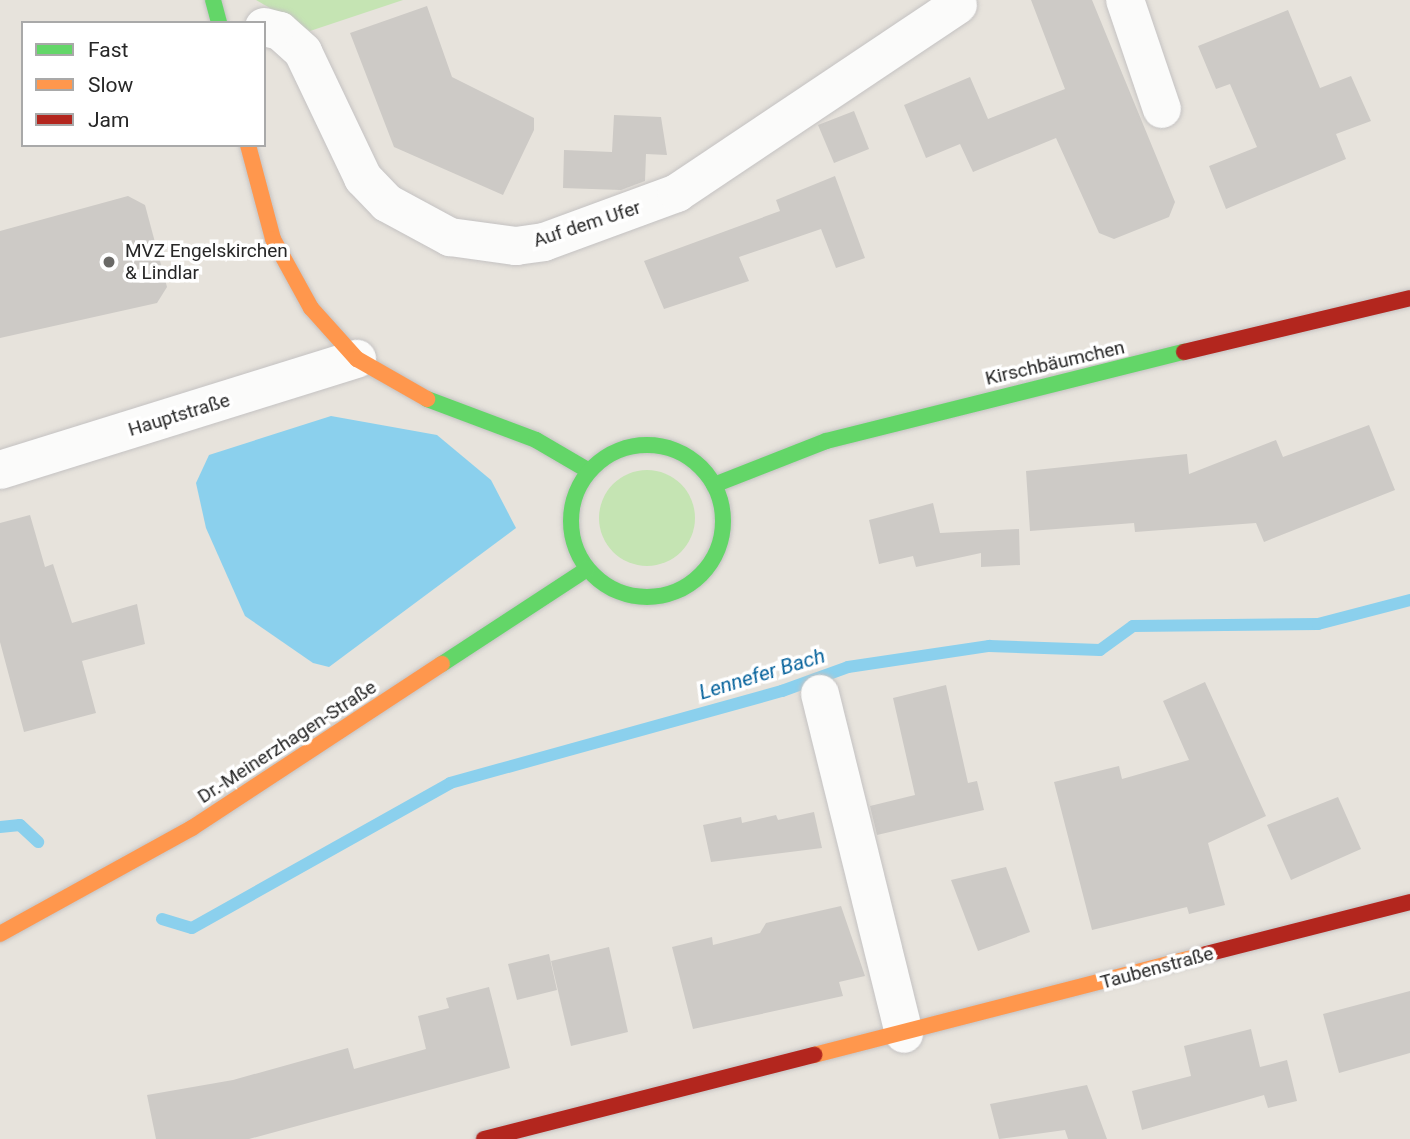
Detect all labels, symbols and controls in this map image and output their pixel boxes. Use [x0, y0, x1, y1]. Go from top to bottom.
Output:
legend [21, 21, 266, 147]
text: Fast [88, 38, 128, 62]
text: Slow [88, 73, 133, 97]
text: Jam [88, 108, 129, 132]
street label: Auf dem Ufer [530, 196, 644, 252]
place label: MVZ Engelskirchen & Lindlar [125, 240, 288, 284]
marker: MVZ Engelskirchen & Lindlar [99, 252, 119, 272]
street label: Kirschbäumchen [983, 336, 1127, 390]
street label: Hauptstraße [125, 389, 233, 441]
water label: Lennefer Bach [696, 643, 828, 705]
street label: Dr.-Meinerzhagen-Straße [193, 676, 381, 808]
street label: Taubenstraße [1098, 942, 1216, 994]

